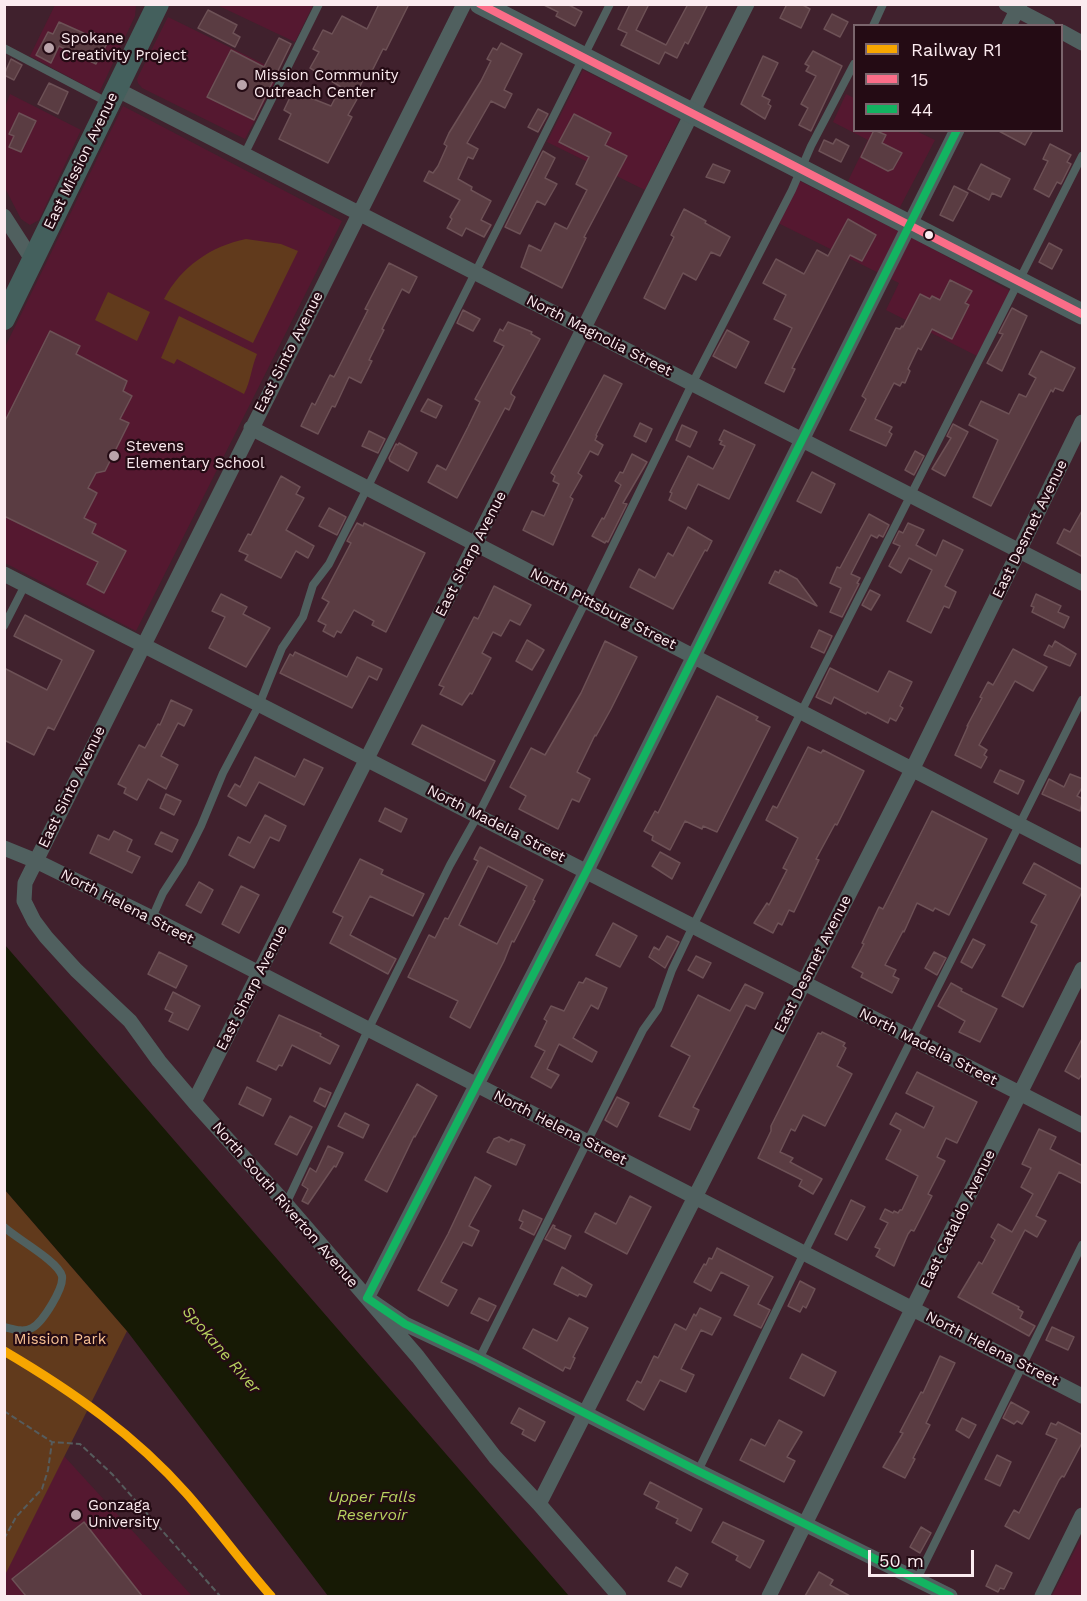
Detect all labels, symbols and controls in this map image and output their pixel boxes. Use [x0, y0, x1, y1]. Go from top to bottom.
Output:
legend [853, 24, 1063, 132]
place label: Spokane Creativity Project [61, 30, 187, 65]
text: Railway R1 [911, 39, 1002, 60]
marker: Spokane Creativity Project [42, 41, 56, 55]
place label: Mission Community Outreach Center [254, 67, 398, 102]
text: 15 [911, 69, 929, 90]
marker: Mission Community Outreach Center [235, 78, 249, 92]
street label: East Mission Avenue [40, 89, 122, 233]
text: 44 [911, 99, 933, 120]
unlabelled marker [923, 229, 935, 241]
street label: East Sinto Avenue [251, 288, 327, 416]
street label: North Magnolia Street [523, 291, 675, 381]
place label: Stevens Elementary School [126, 438, 265, 473]
marker: Stevens Elementary School [107, 449, 121, 463]
street label: East Desmet Avenue [989, 457, 1071, 601]
street label: East Sharp Avenue [432, 488, 510, 620]
street label: North Pittsburg Street [527, 564, 679, 654]
street label: East Sinto Avenue [35, 723, 109, 851]
street label: North Madelia Street [424, 781, 568, 867]
street label: North Helena Street [57, 866, 197, 948]
street label: East Desmet Avenue [770, 892, 856, 1036]
street label: East Sharp Avenue [213, 922, 291, 1054]
street label: North Madelia Street [856, 1004, 1000, 1090]
street label: North Helena Street [490, 1087, 630, 1169]
street label: North South Riverton Avenue [208, 1119, 362, 1291]
street label: East Cataldo Avenue [917, 1147, 999, 1291]
water label: Spokane River [178, 1302, 264, 1398]
street label: North Helena Street [922, 1308, 1062, 1390]
park label: Mission Park [14, 1331, 106, 1349]
water label: Upper Falls Reservoir [328, 1487, 416, 1525]
place label: Gonzaga University [88, 1497, 160, 1532]
marker: Gonzaga University [69, 1508, 83, 1522]
scale bar [871, 1538, 978, 1576]
text: 50 m [879, 1550, 924, 1571]

